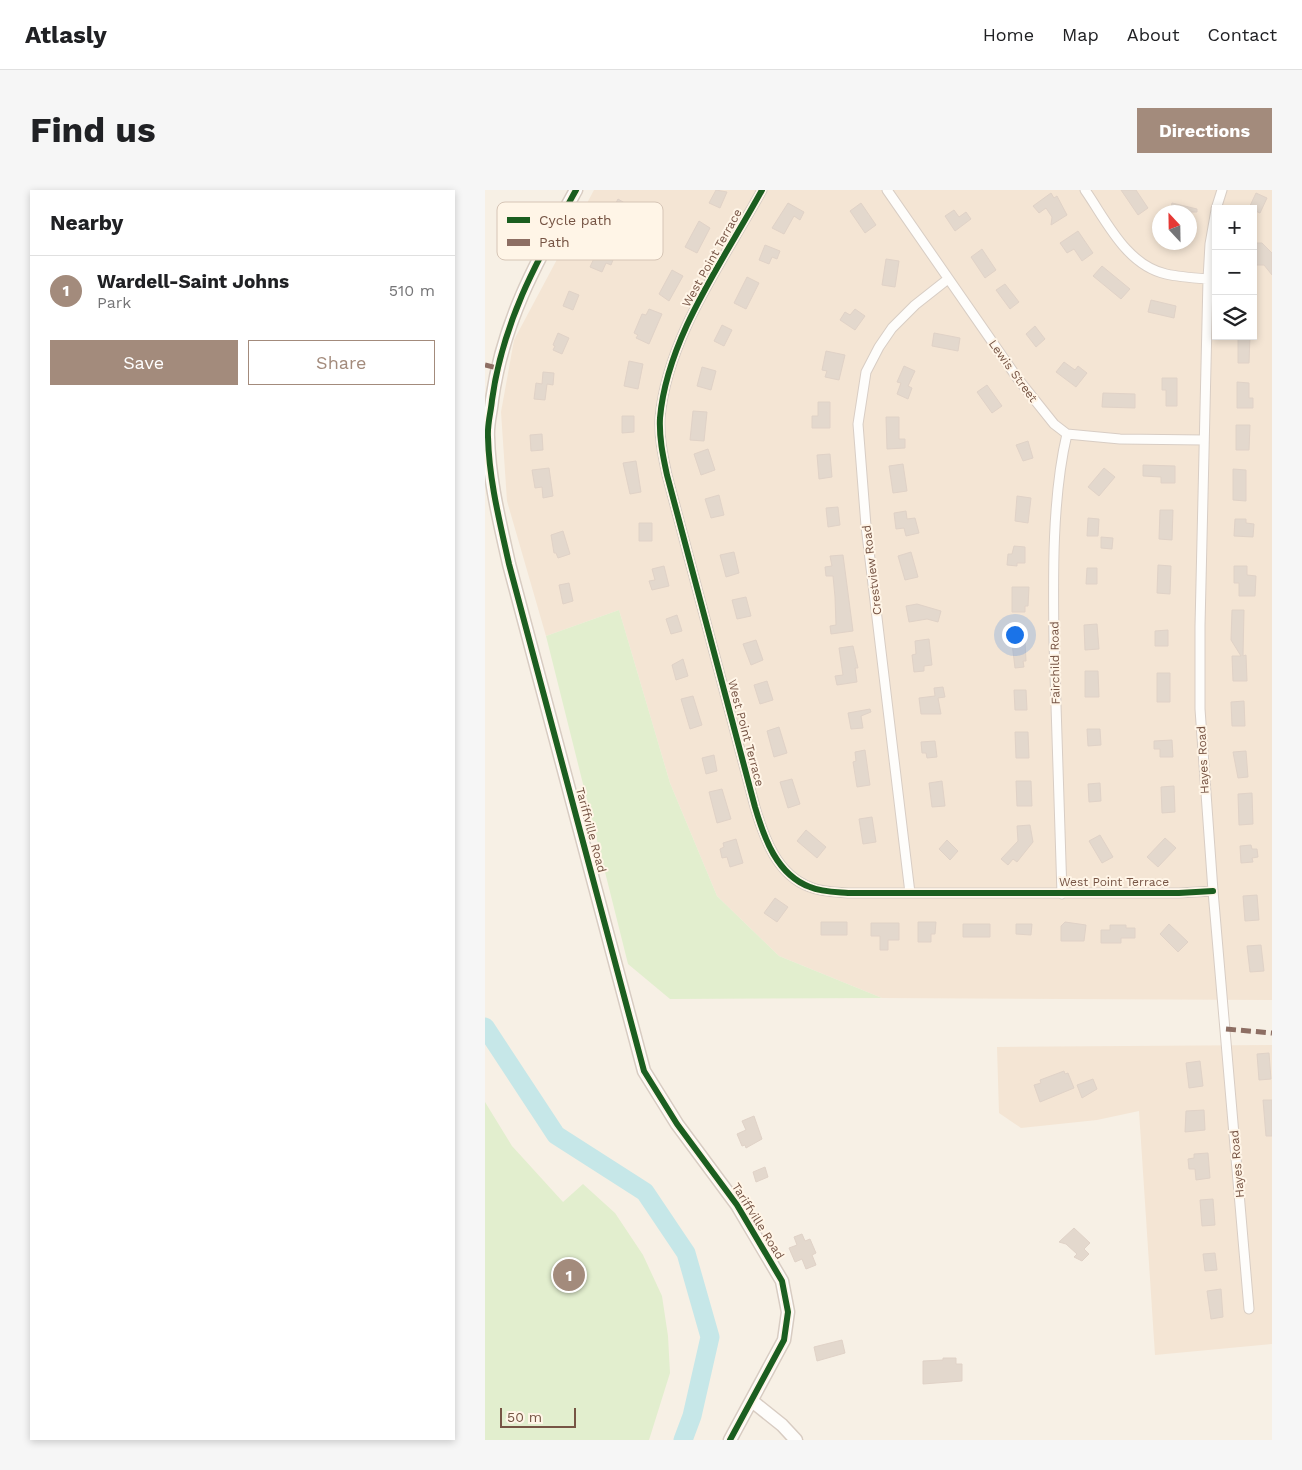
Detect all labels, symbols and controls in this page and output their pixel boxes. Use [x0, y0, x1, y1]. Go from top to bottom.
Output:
text: Atlasly [25, 21, 107, 49]
text: Home [983, 24, 1034, 45]
text: Map [1062, 24, 1099, 45]
text: About [1127, 24, 1179, 45]
text: Contact [1207, 24, 1277, 45]
button: Directions [1137, 108, 1272, 153]
text: Find us [30, 109, 156, 151]
legend [497, 202, 663, 260]
north arrow [1152, 205, 1197, 250]
map controls [1212, 205, 1257, 340]
button: + [1212, 205, 1257, 250]
street label: West Point Terrace [679, 206, 745, 310]
text: Nearby [50, 210, 123, 235]
text: Cycle path [539, 212, 612, 228]
text: Path [539, 234, 570, 250]
button: − [1212, 250, 1257, 295]
text: Wardell-Saint Johns [97, 270, 289, 293]
text: 1 [63, 281, 69, 300]
text: 510 m [389, 281, 435, 300]
text: Park [97, 293, 131, 312]
button: layers [1212, 295, 1257, 340]
street label: Lewis Street [986, 337, 1040, 405]
button: Save [50, 340, 238, 385]
button: Share [248, 340, 435, 385]
street label: Crestview Road [860, 524, 884, 616]
street label: Fairchild Road [1047, 621, 1063, 705]
your location [1002, 622, 1028, 648]
street label: West Point Terrace [725, 678, 767, 788]
street label: Hayes Road [1194, 726, 1212, 794]
street label: Tariffville Road [573, 786, 609, 874]
street label: West Point Terrace [1059, 875, 1169, 889]
street label: Hayes Road [1227, 1130, 1247, 1198]
street label: Tariffville Road [729, 1180, 787, 1262]
pin: 1 [553, 1256, 585, 1294]
scale bar [500, 1405, 576, 1428]
text: 50 m [507, 1409, 542, 1425]

